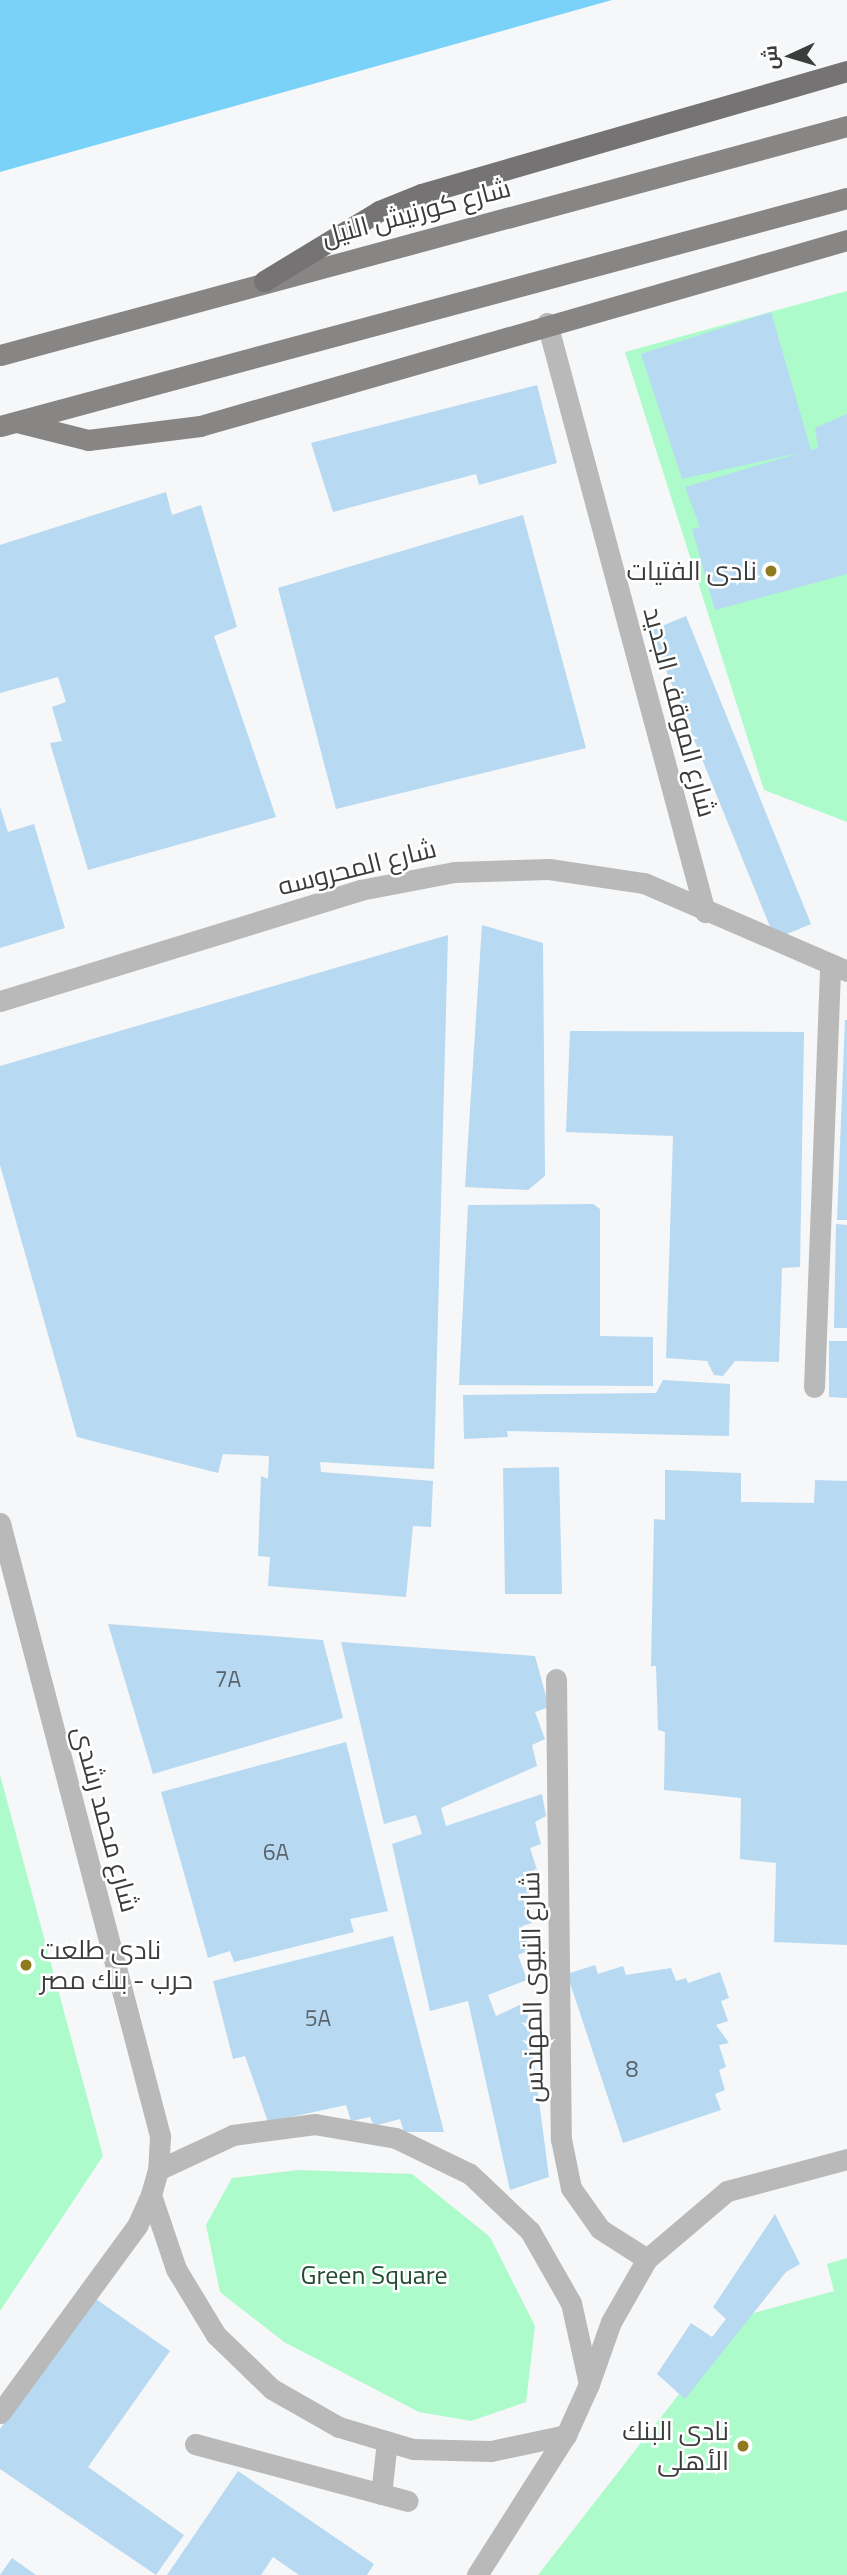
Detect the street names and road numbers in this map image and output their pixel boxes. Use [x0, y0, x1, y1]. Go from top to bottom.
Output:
street label: شارع كورنيش النيل [318, 172, 514, 252]
street label: شارع الموقف الجديد [637, 603, 723, 821]
street label: شارع المحروسه [275, 832, 439, 902]
street label: شارع محمد رشدى [66, 1723, 146, 1915]
street label: شارع النبوى المهندس [514, 1871, 550, 2103]

